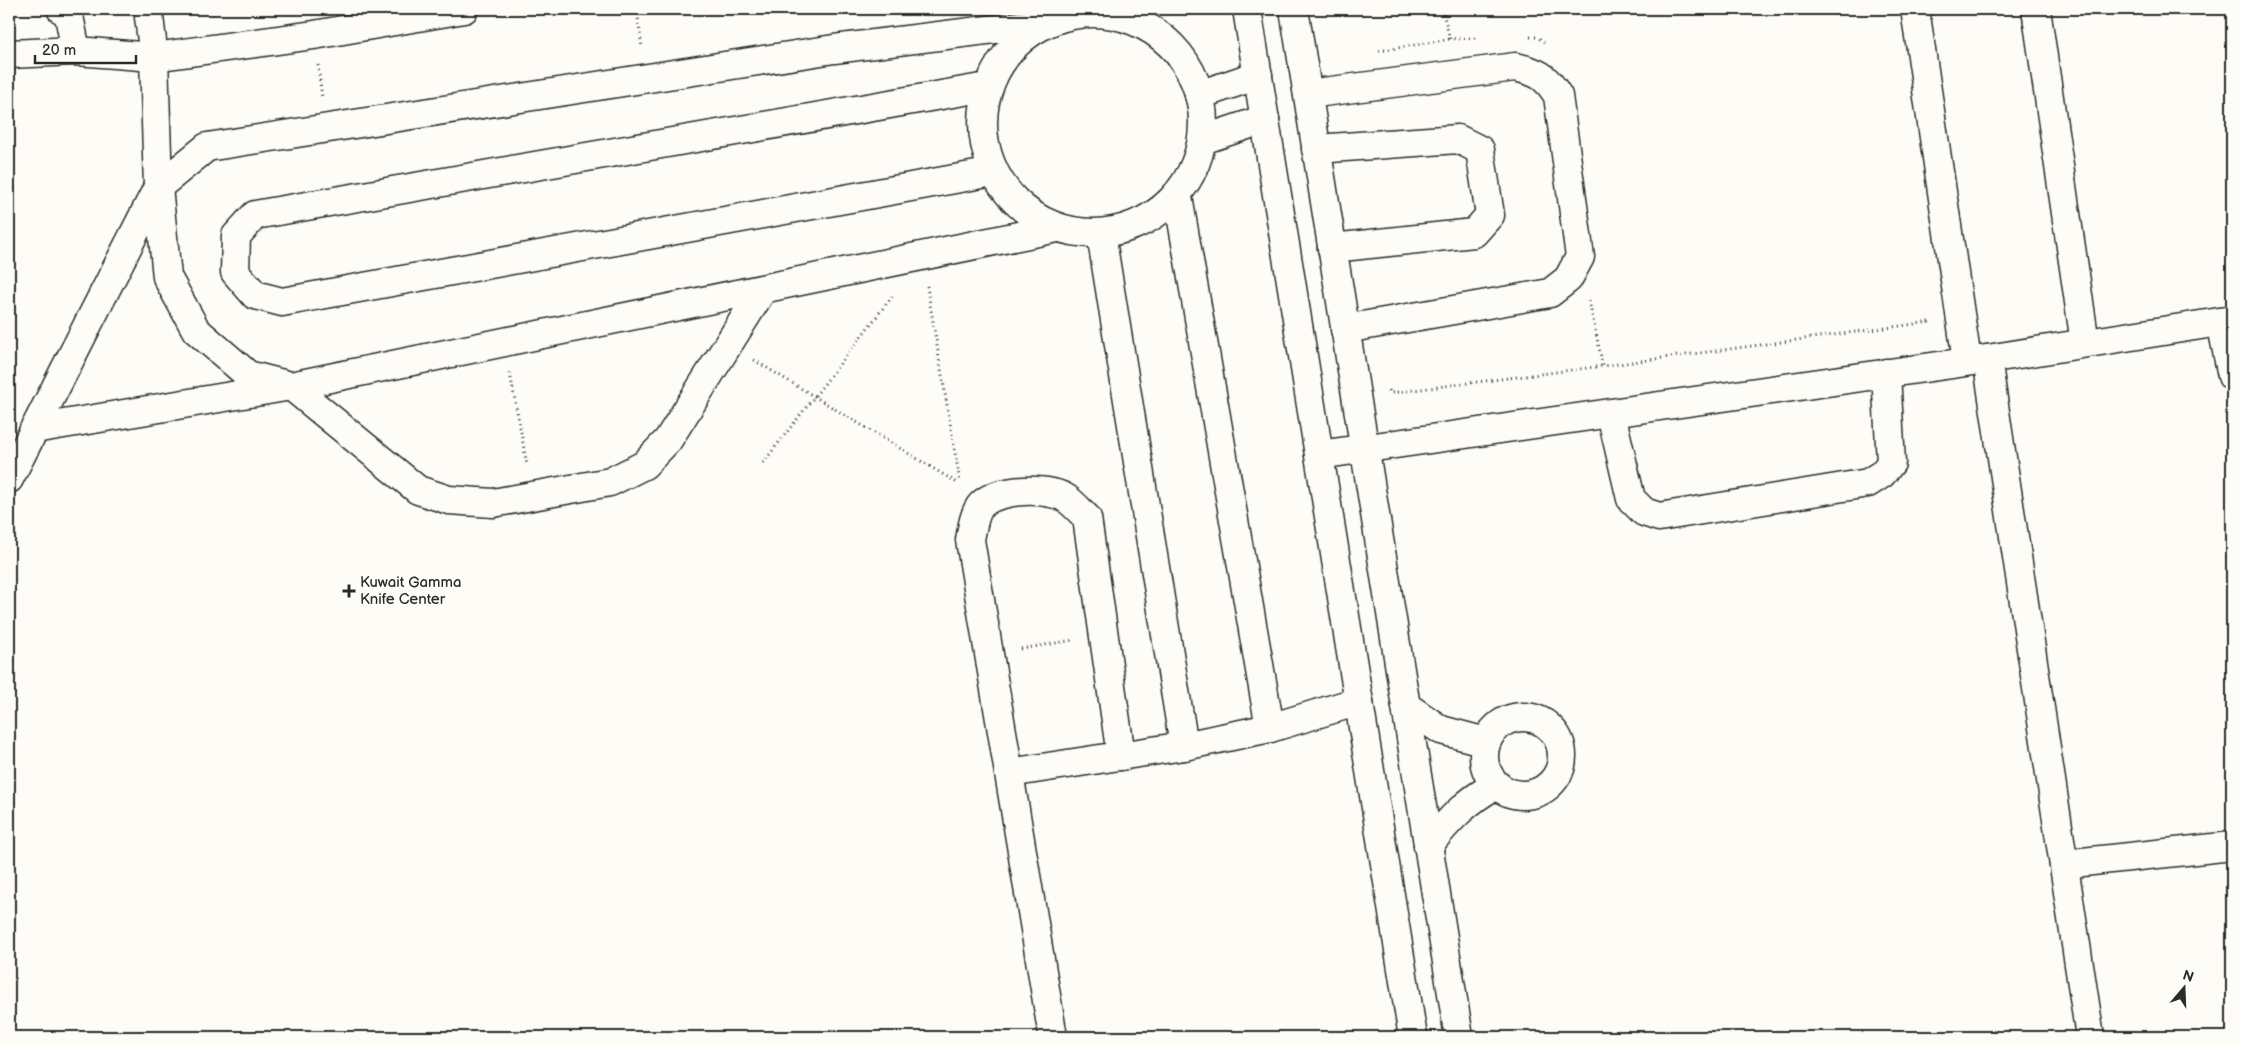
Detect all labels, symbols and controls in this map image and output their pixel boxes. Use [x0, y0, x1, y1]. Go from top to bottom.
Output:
scale bar [35, 32, 136, 64]
text: 20 m [42, 41, 76, 60]
place label: Kuwait Gamma Knife Center [360, 573, 461, 609]
marker: Kuwait Gamma Knife Center [342, 584, 356, 598]
north arrow [2158, 964, 2208, 1014]
text: N [2180, 966, 2196, 986]

